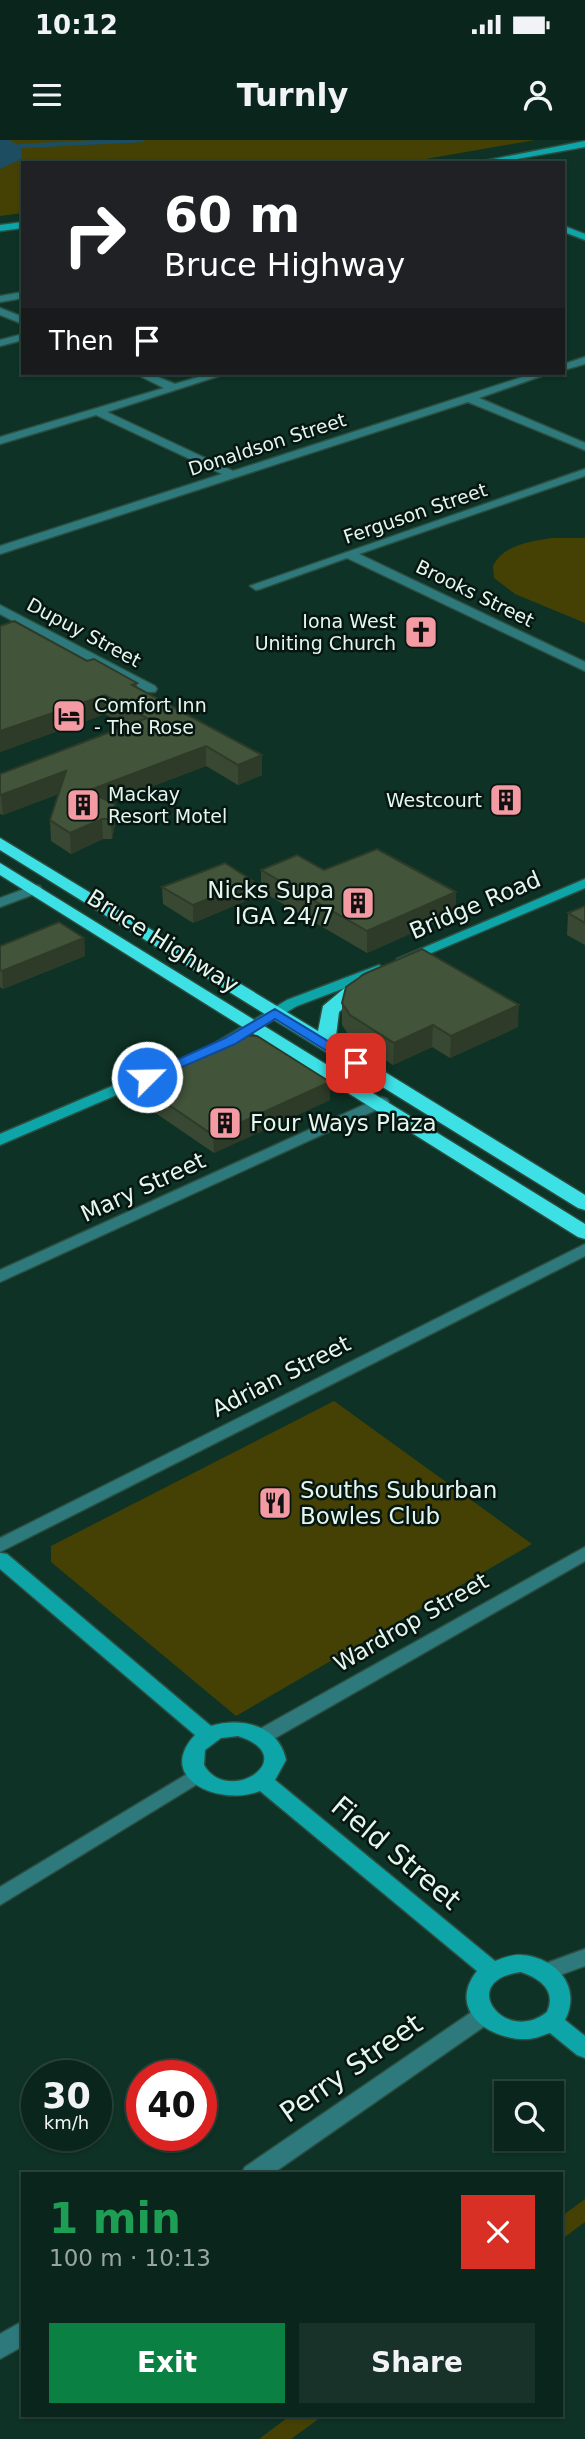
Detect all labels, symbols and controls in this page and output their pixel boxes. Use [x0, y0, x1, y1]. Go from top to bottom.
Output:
text: 10:12 [35, 10, 118, 40]
icon: menu [28, 76, 66, 114]
text: Turnly [237, 76, 348, 114]
icon: person [519, 76, 557, 114]
text: 60 m [164, 187, 300, 244]
icon: right [49, 189, 140, 280]
text: Bruce Highway [164, 246, 405, 284]
icon: arrive [128, 322, 166, 360]
text: Then [49, 326, 114, 356]
street label: Donaldson Street [185, 408, 349, 480]
street label: Ferguson Street [340, 478, 490, 548]
street label: Brooks Street [412, 555, 538, 631]
street label: Dupuy Street [23, 593, 145, 671]
place label: Iona West Uniting Church [255, 610, 396, 654]
church icon: Iona West Uniting Church [402, 613, 440, 651]
place label: Comfort Inn - The Rose [94, 694, 207, 738]
hotel icon: Comfort Inn - The Rose [50, 697, 88, 735]
building icon: Westcourt [487, 781, 525, 819]
place label: Mackay Resort Motel [108, 783, 227, 827]
building icon: Mackay Resort Motel [64, 786, 102, 824]
place label: Westcourt [386, 789, 482, 811]
street label: Bridge Road [405, 866, 545, 944]
place label: Nicks Supa IGA 24/7 [207, 877, 334, 929]
street label: Bruce Highway [83, 884, 243, 998]
building icon: Nicks Supa IGA 24/7 [339, 884, 377, 922]
pin [326, 1033, 386, 1093]
position arrow [110, 1040, 184, 1114]
icon: arrive [337, 1044, 375, 1082]
building icon: Four Ways Plaza [206, 1104, 244, 1142]
place label: Four Ways Plaza [250, 1110, 437, 1136]
street label: Mary Street [77, 1147, 209, 1227]
street label: Adrian Street [208, 1330, 354, 1422]
place label: Souths Suburban Bowles Club [300, 1477, 497, 1529]
restaurant icon: Souths Suburban Bowles Club [256, 1484, 294, 1522]
street label: Wardrop Street [329, 1567, 493, 1677]
street label: Field Street [325, 1789, 467, 1917]
street label: Perry Street [273, 2007, 429, 2129]
speed limit sign: 40 [126, 2060, 217, 2151]
text: 30 [42, 2076, 91, 2116]
map controls [494, 2081, 564, 2151]
button: search [494, 2081, 564, 2151]
text: km/h [44, 2112, 89, 2133]
text: 1 min [49, 2194, 181, 2243]
button: close [461, 2195, 535, 2269]
text: 100 m · 10:13 [49, 2245, 211, 2271]
button: Exit [49, 2323, 285, 2403]
button: Share [299, 2323, 535, 2403]

